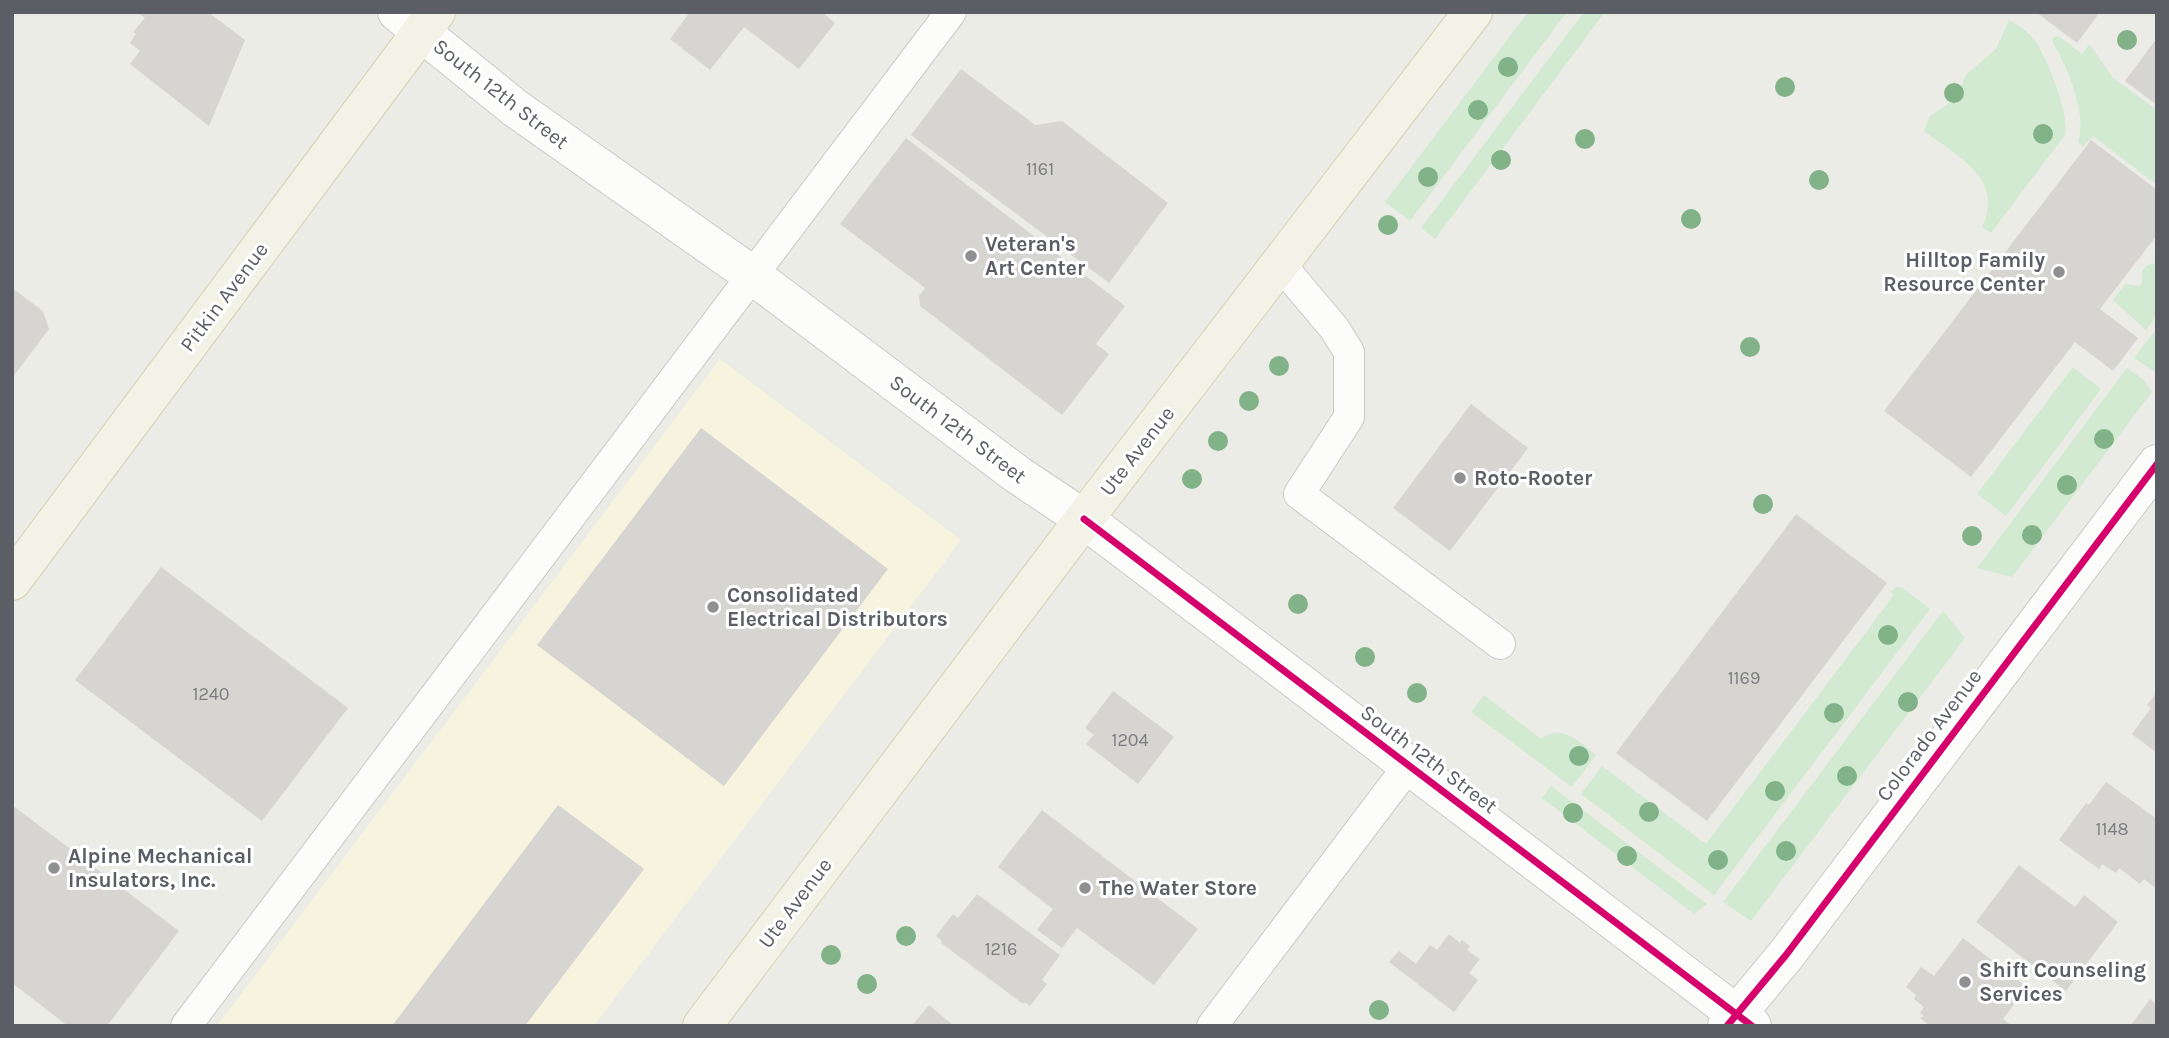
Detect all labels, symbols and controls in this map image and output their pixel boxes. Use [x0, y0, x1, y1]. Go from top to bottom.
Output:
street label: South 12th Street [429, 34, 573, 154]
house number: 1161 [1026, 158, 1054, 180]
place label: Veteran's Art Center [985, 232, 1086, 280]
street label: Pitkin Avenue [175, 238, 273, 356]
marker: Veteran's Art Center [963, 248, 979, 264]
place label: Hilltop Family Resource Center [1883, 248, 2046, 296]
marker: Hilltop Family Resource Center [2051, 264, 2067, 280]
street label: South 12th Street [885, 370, 1031, 488]
street label: Ute Avenue [1095, 402, 1179, 500]
place label: Roto-Rooter [1474, 466, 1593, 490]
marker: Roto-Rooter [1452, 470, 1468, 486]
place label: Consolidated Electrical Distributors [727, 583, 948, 631]
marker: Consolidated Electrical Distributors [705, 599, 721, 615]
street label: Colorado Avenue [1872, 664, 1986, 806]
house number: 1169 [1728, 667, 1760, 689]
house number: 1240 [192, 683, 230, 705]
street label: South 12th Street [1356, 700, 1502, 818]
house number: 1204 [1111, 729, 1149, 751]
house number: 1148 [2095, 818, 2129, 840]
place label: Alpine Mechanical Insulators, Inc. [68, 844, 253, 892]
street label: Ute Avenue [753, 853, 837, 953]
marker: Alpine Mechanical Insulators, Inc. [46, 860, 62, 876]
place label: The Water Store [1099, 876, 1257, 900]
marker: The Water Store [1077, 880, 1093, 896]
house number: 1216 [985, 938, 1017, 960]
place label: Shift Counseling Services [1979, 958, 2146, 1006]
marker: Shift Counseling Services [1957, 974, 1973, 990]

